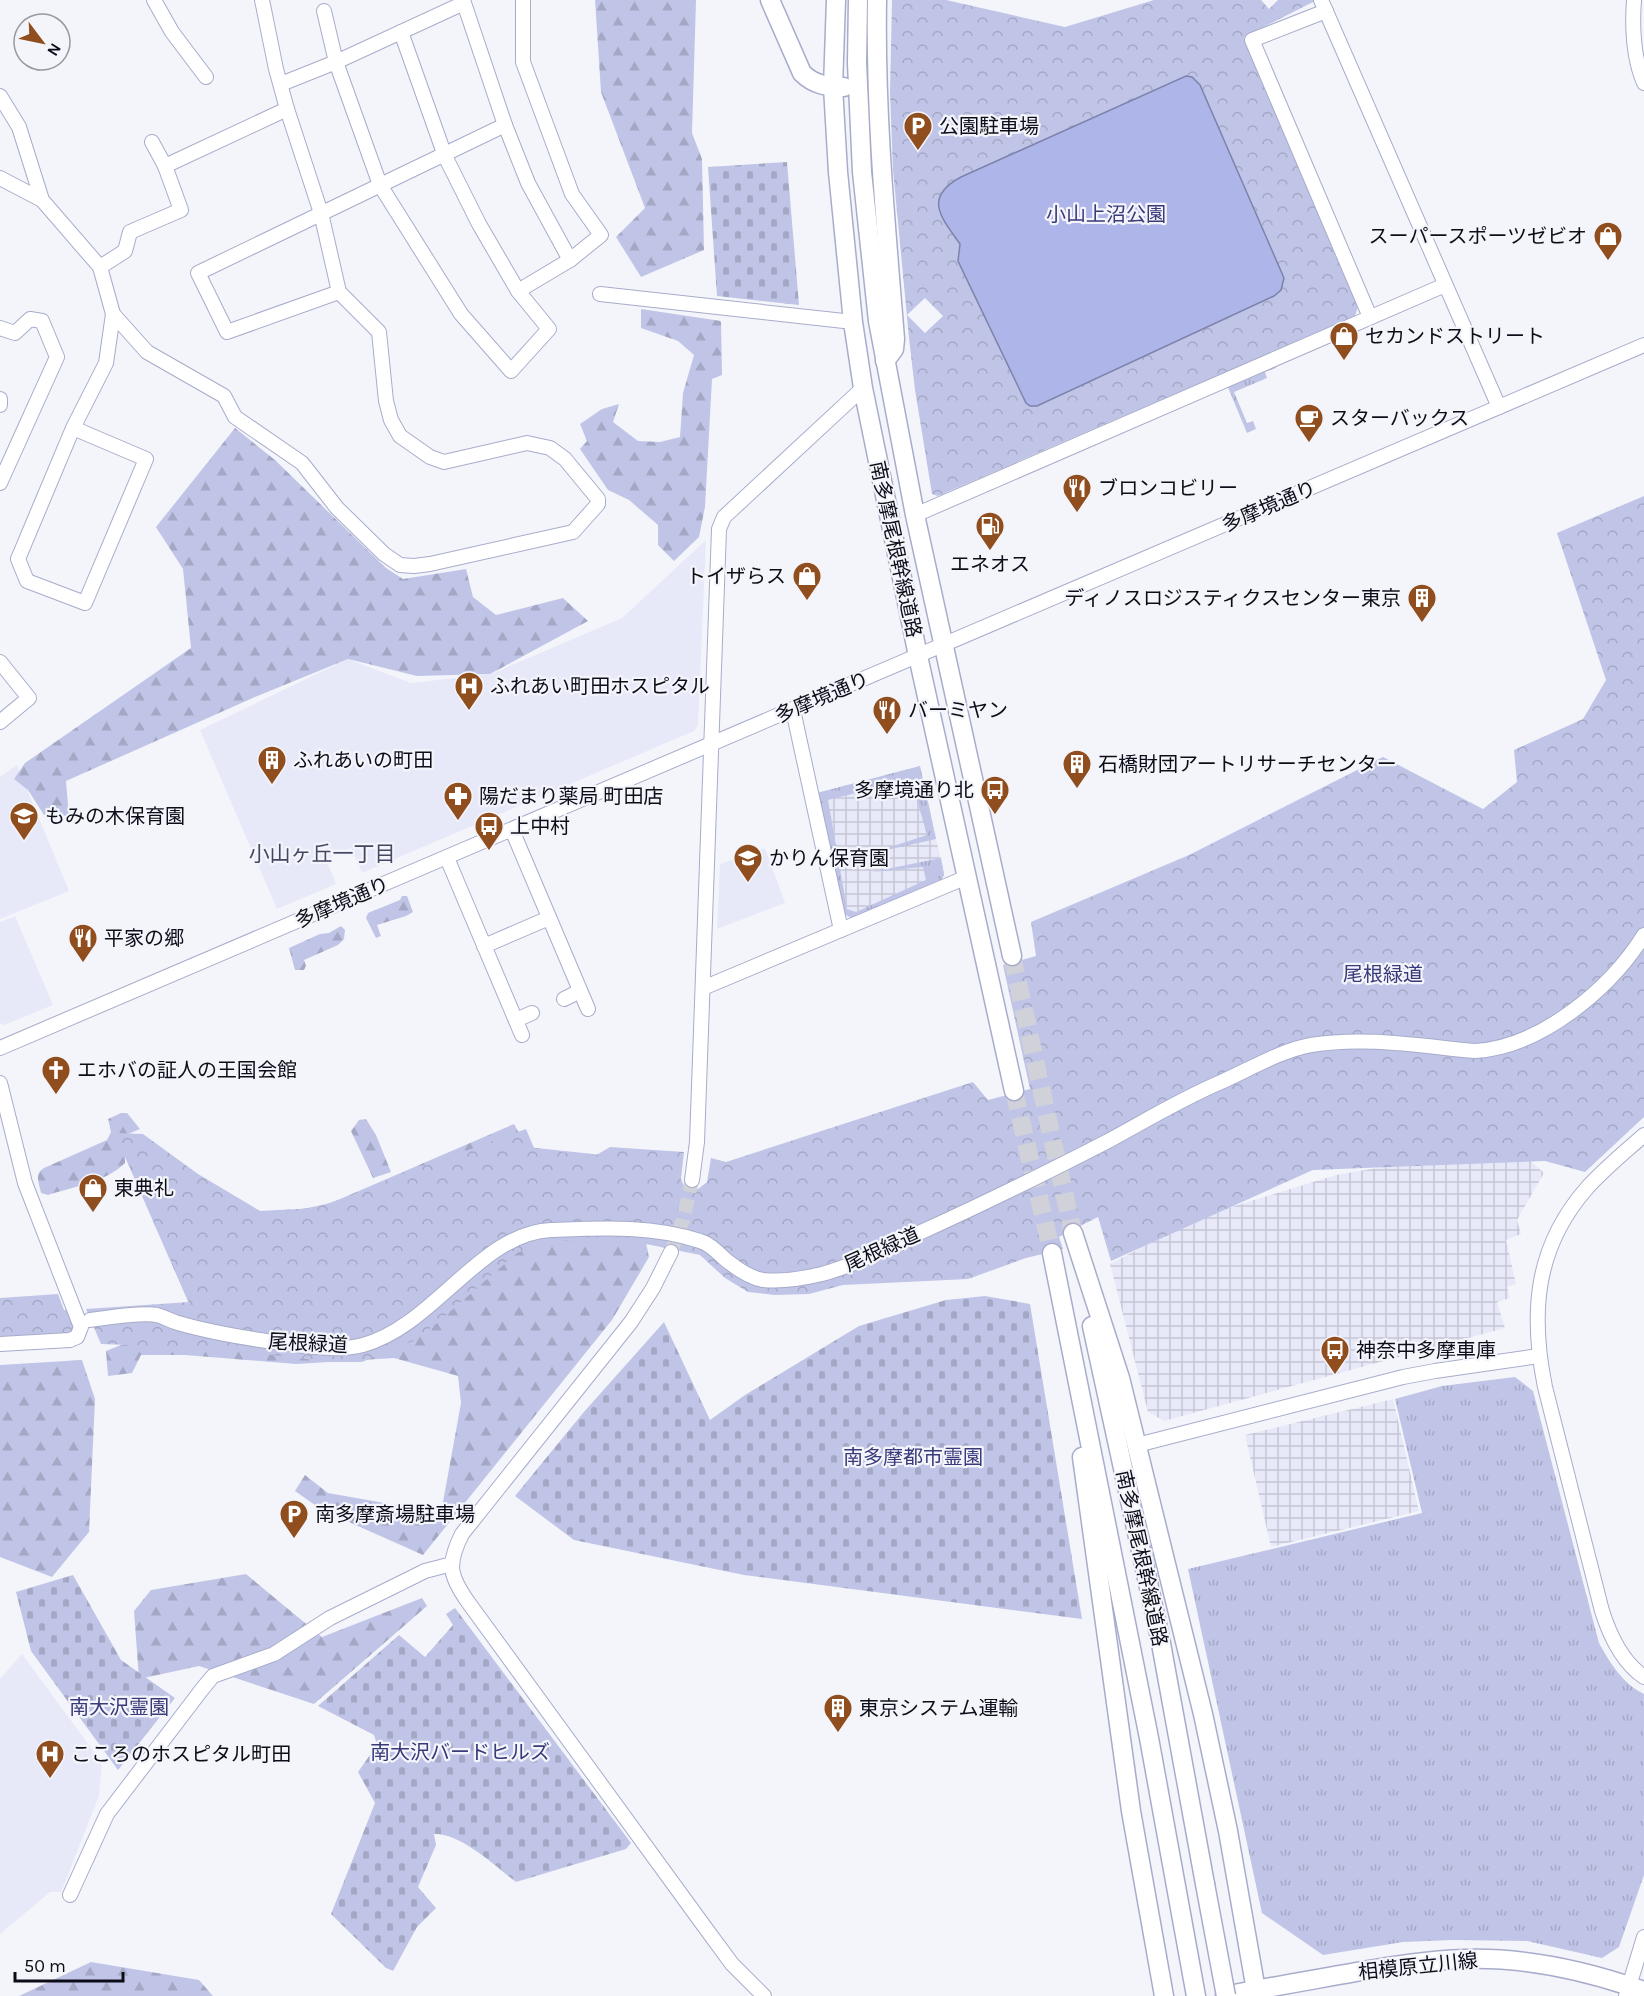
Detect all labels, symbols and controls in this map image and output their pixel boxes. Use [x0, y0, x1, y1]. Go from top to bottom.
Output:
north arrow [12, 12, 72, 72]
text: N [43, 40, 65, 60]
parking icon: 公園駐車場 [902, 110, 934, 152]
place label: 公園駐車場 [939, 115, 1039, 138]
park label: 小山上沼公園 [1046, 203, 1166, 226]
shop icon: スーパースポーツゼビオ [1592, 220, 1624, 262]
place label: スーパースポーツゼビオ [1369, 225, 1587, 248]
shop icon: セカンドストリート [1328, 320, 1360, 362]
place label: セカンドストリート [1365, 325, 1545, 348]
cafe icon: スターバックス [1293, 402, 1325, 444]
place label: スターバックス [1330, 407, 1469, 430]
street label: 南多摩尾根幹線道路 [866, 459, 925, 640]
restaurant icon: ブロンコビリー [1061, 472, 1093, 514]
street label: 多摩境通り [1219, 476, 1320, 537]
place label: ブロンコビリー [1098, 477, 1238, 500]
fuel station icon: エネオス [974, 510, 1006, 552]
place label: エネオス [950, 553, 1030, 576]
shop icon: トイザらス [791, 560, 823, 602]
place label: トイザらス [686, 565, 786, 588]
building icon: ディノスロジスティクスセンター東京 [1406, 582, 1438, 624]
place label: ディノスロジスティクスセンター東京 [1064, 587, 1401, 610]
street label: 多摩境通り [772, 667, 873, 728]
hospital icon: ふれあい町田ホスピタル [453, 670, 485, 712]
place label: ふれあい町田ホスピタル [490, 675, 710, 698]
restaurant icon: バーミヤン [871, 694, 903, 736]
place label: バーミヤン [908, 699, 1008, 722]
building icon: ふれあいの町田 [256, 744, 288, 786]
building icon: 石橋財団アートリサーチセンター [1061, 748, 1093, 790]
place label: ふれあいの町田 [293, 749, 433, 772]
place label: 石橋財団アートリサーチセンター [1098, 753, 1397, 776]
bus stop icon: 多摩境通り北 [979, 774, 1011, 816]
place label: 多摩境通り北 [854, 779, 974, 802]
pharmacy icon: 陽だまり薬局 町田店 [442, 780, 474, 822]
place label: 陽だまり薬局 町田店 [479, 785, 663, 808]
school or university icon: もみの木保育園 [8, 800, 40, 842]
place label: もみの木保育園 [45, 805, 185, 828]
bus stop icon: 上中村 [473, 810, 505, 852]
place label: 上中村 [510, 815, 570, 838]
district label: 小山ヶ丘一丁目 [249, 842, 396, 866]
school or university icon: かりん保育園 [732, 842, 764, 884]
place label: かりん保育園 [769, 847, 889, 870]
street label: 多摩境通り [292, 872, 393, 933]
restaurant icon: 平家の郷 [67, 922, 99, 964]
place label: 平家の郷 [104, 927, 184, 950]
park label: 尾根緑道 [1343, 963, 1423, 986]
church icon: エホバの証人の王国会館 [40, 1054, 72, 1096]
place label: エホバの証人の王国会館 [77, 1059, 297, 1082]
shop icon: 東典礼 [77, 1172, 109, 1214]
place label: 東典礼 [114, 1177, 174, 1200]
street label: 尾根緑道 [841, 1223, 923, 1276]
street label: 尾根緑道 [267, 1330, 349, 1357]
bus stop icon: 神奈中多摩車庫 [1319, 1334, 1351, 1376]
place label: 神奈中多摩車庫 [1356, 1339, 1496, 1362]
park label: 南多摩都市霊園 [843, 1446, 983, 1469]
street label: 南多摩尾根幹線道路 [1112, 1468, 1171, 1649]
parking icon: 南多摩斎場駐車場 [278, 1498, 310, 1540]
place label: 南多摩斎場駐車場 [315, 1503, 475, 1526]
building icon: 東京システム運輸 [822, 1692, 854, 1734]
park label: 南大沢霊園 [69, 1696, 169, 1719]
place label: 東京システム運輸 [859, 1697, 1018, 1720]
hospital icon: こころのホスピタル町田 [34, 1738, 66, 1780]
park label: 南大沢バードヒルズ [370, 1741, 550, 1764]
place label: こころのホスピタル町田 [71, 1743, 291, 1766]
scale bar [15, 1945, 123, 1983]
street label: 相模原立川線 [1357, 1949, 1479, 1984]
text: 50 m [24, 1955, 66, 1977]

